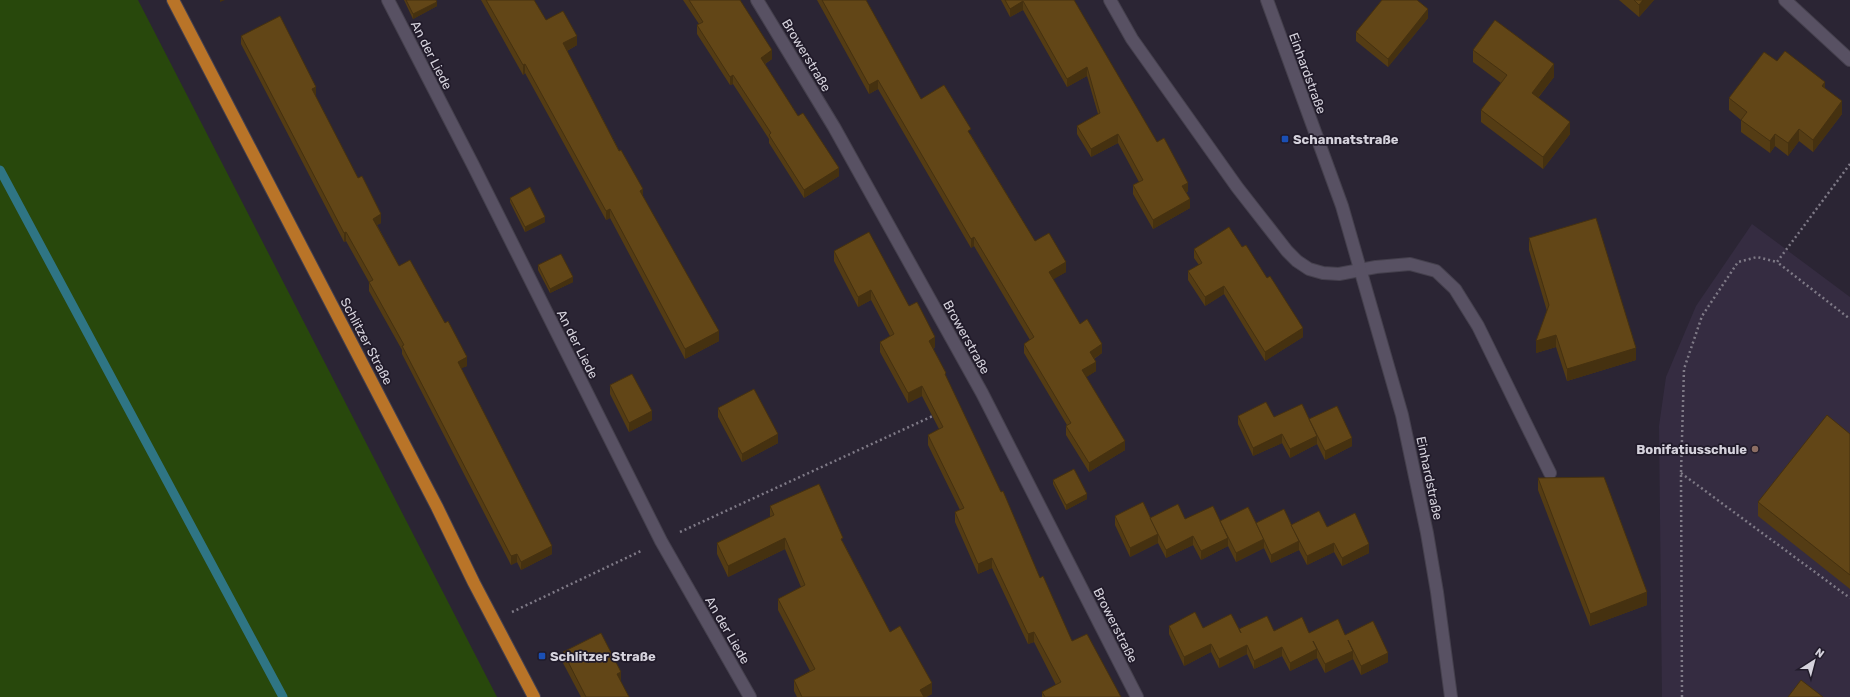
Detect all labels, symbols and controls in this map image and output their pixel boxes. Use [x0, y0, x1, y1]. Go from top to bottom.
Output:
street label: Browerstraße [779, 16, 834, 94]
street label: An der Liede [408, 18, 455, 92]
street label: Einhardstraße [1286, 31, 1329, 116]
place label: Schannatstraße [1293, 132, 1399, 147]
marker: Schannatstraße [1280, 134, 1290, 144]
street label: Schlitzer Straße [337, 295, 396, 387]
street label: Browerstraße [940, 298, 993, 377]
street label: An der Liede [554, 307, 601, 381]
street label: Einhardstraße [1413, 435, 1446, 521]
place label: Bonifatiusschule [1636, 442, 1747, 457]
marker: Bonifatiusschule [1750, 444, 1760, 454]
street label: Browerstraße [1090, 585, 1141, 665]
street label: An der Liede [702, 594, 753, 667]
north arrow [1794, 641, 1834, 681]
text: N [1813, 646, 1827, 661]
place label: Schlitzer Straße [550, 649, 656, 664]
marker: Schlitzer Straße [537, 651, 547, 661]

